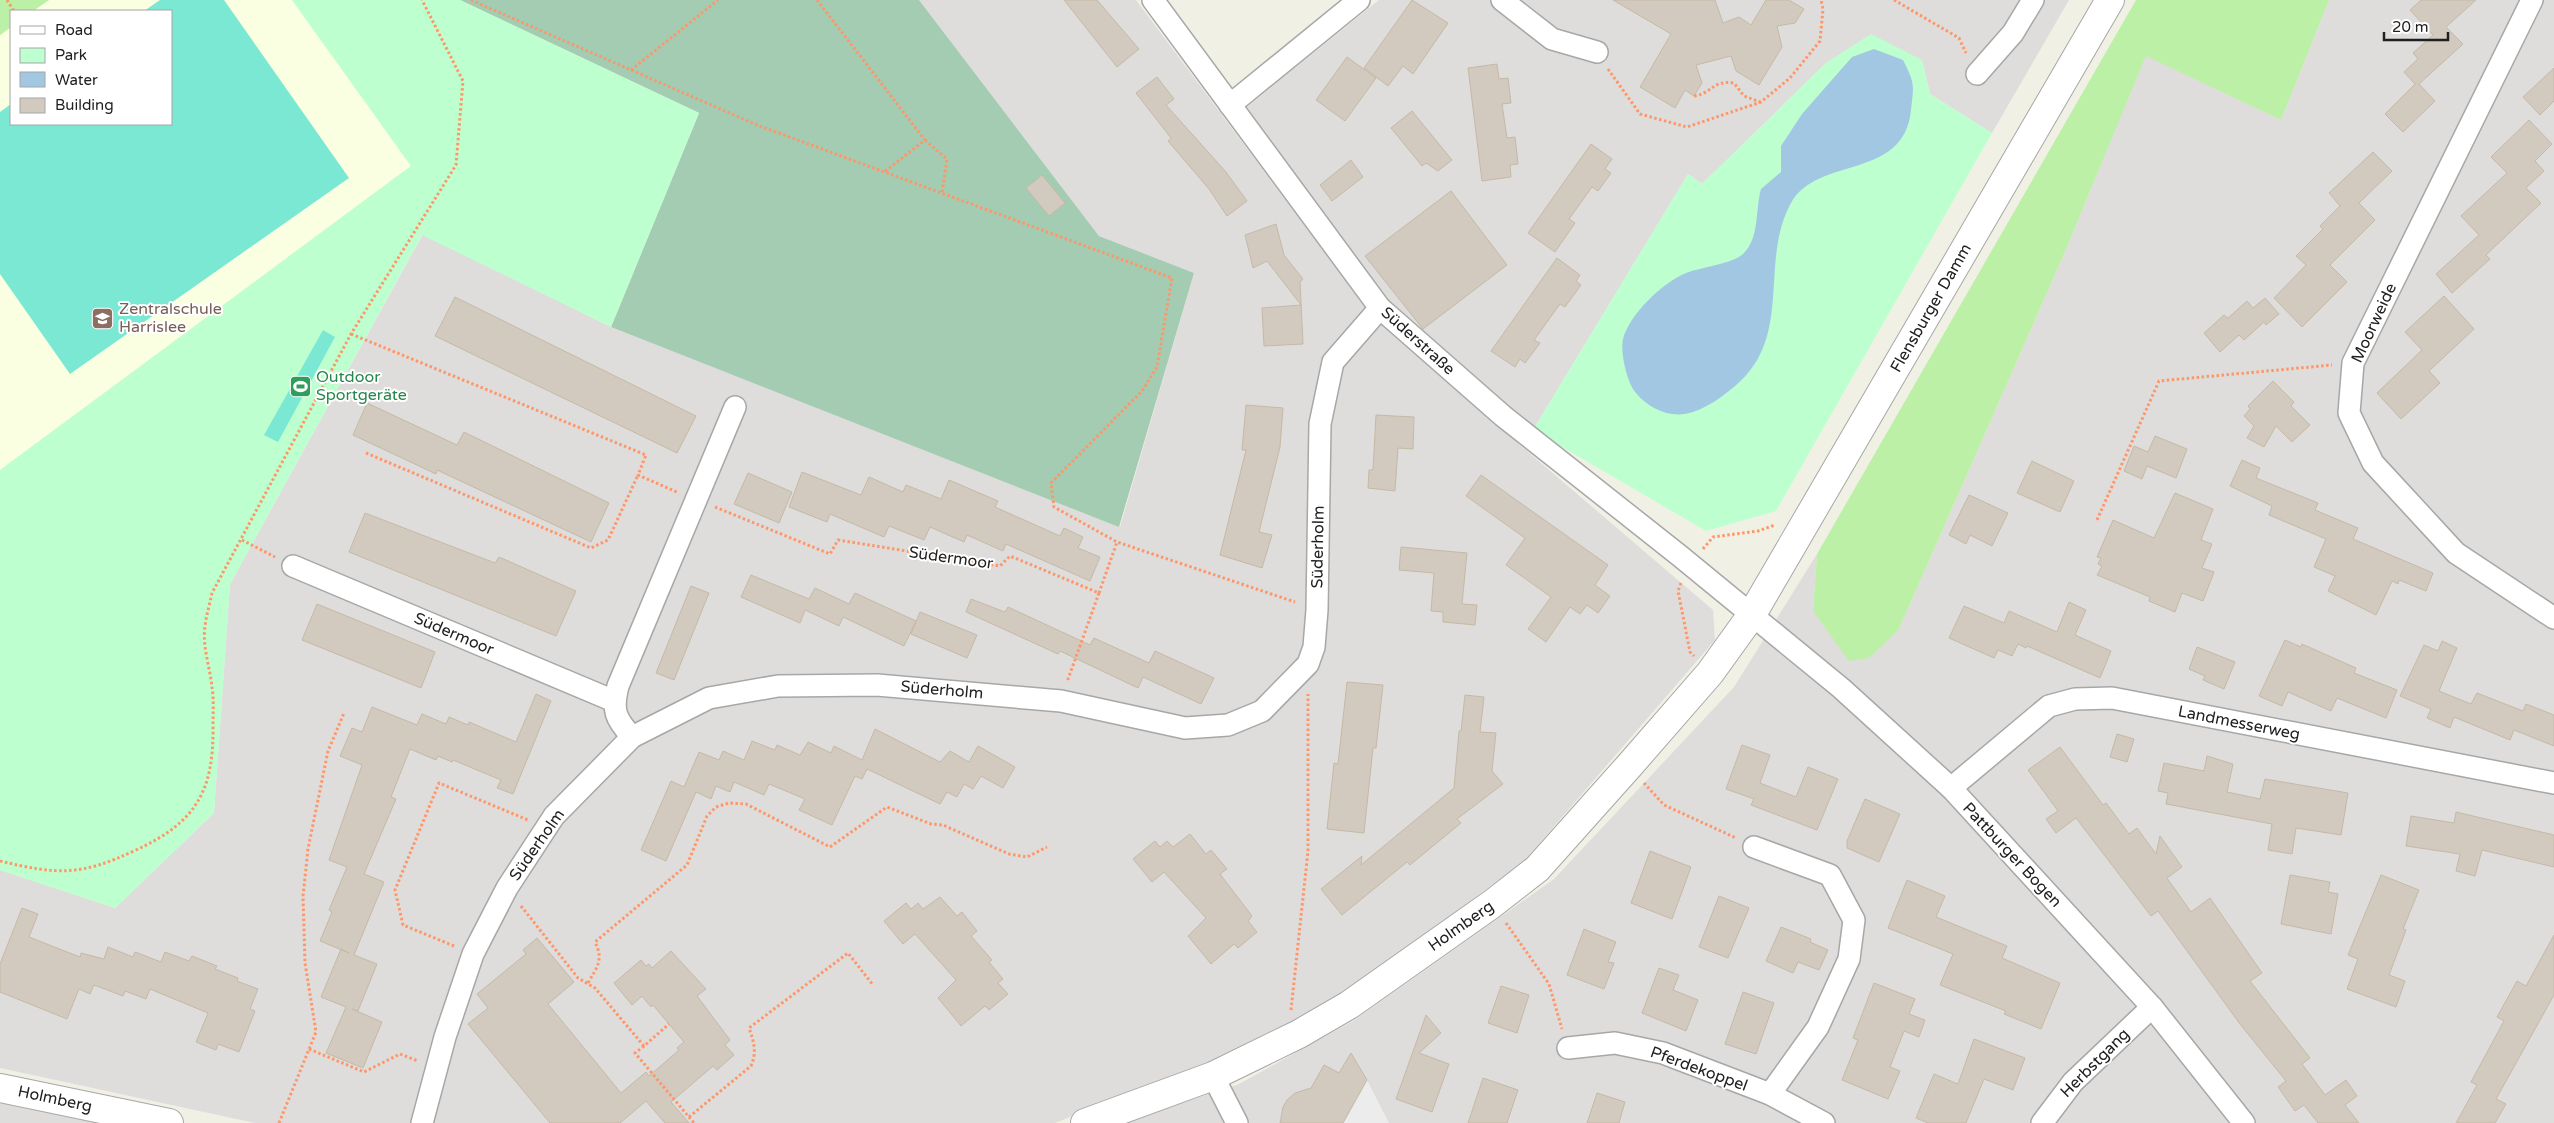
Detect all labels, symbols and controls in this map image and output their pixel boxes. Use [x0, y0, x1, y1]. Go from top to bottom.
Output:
legend [10, 10, 172, 125]
scale bar [2384, 10, 2448, 42]
text: 20 m [2392, 18, 2429, 36]
text: Road [55, 21, 93, 39]
text: Park [55, 46, 87, 64]
text: Water [55, 71, 98, 89]
text: Building [55, 96, 114, 114]
street label: Flensburger Damm [1886, 240, 1976, 376]
street label: Moorweide [2347, 280, 2401, 366]
place label: Zentralschule Harrislee [119, 299, 222, 337]
street label: Süderstraße [1377, 303, 1459, 379]
school or university icon: Zentralschule Harrislee [91, 306, 115, 330]
place label: Outdoor Sportgeräte [316, 367, 407, 405]
sports icon: Outdoor Sportgeräte [288, 374, 312, 398]
street label: Süderholm [1307, 505, 1329, 589]
street label: Südermoor [908, 542, 995, 574]
street label: Südermoor [411, 608, 498, 660]
street label: Süderholm [900, 676, 984, 704]
street label: Landmesserweg [2176, 701, 2302, 745]
street label: Pattburger Bogen [1958, 798, 2066, 912]
street label: Süderholm [505, 805, 569, 885]
street label: Holmberg [1424, 896, 1498, 956]
street label: Herbstgang [2056, 1024, 2134, 1102]
street label: Pferdekoppel [1648, 1042, 1750, 1096]
street label: Holmberg [16, 1081, 94, 1117]

